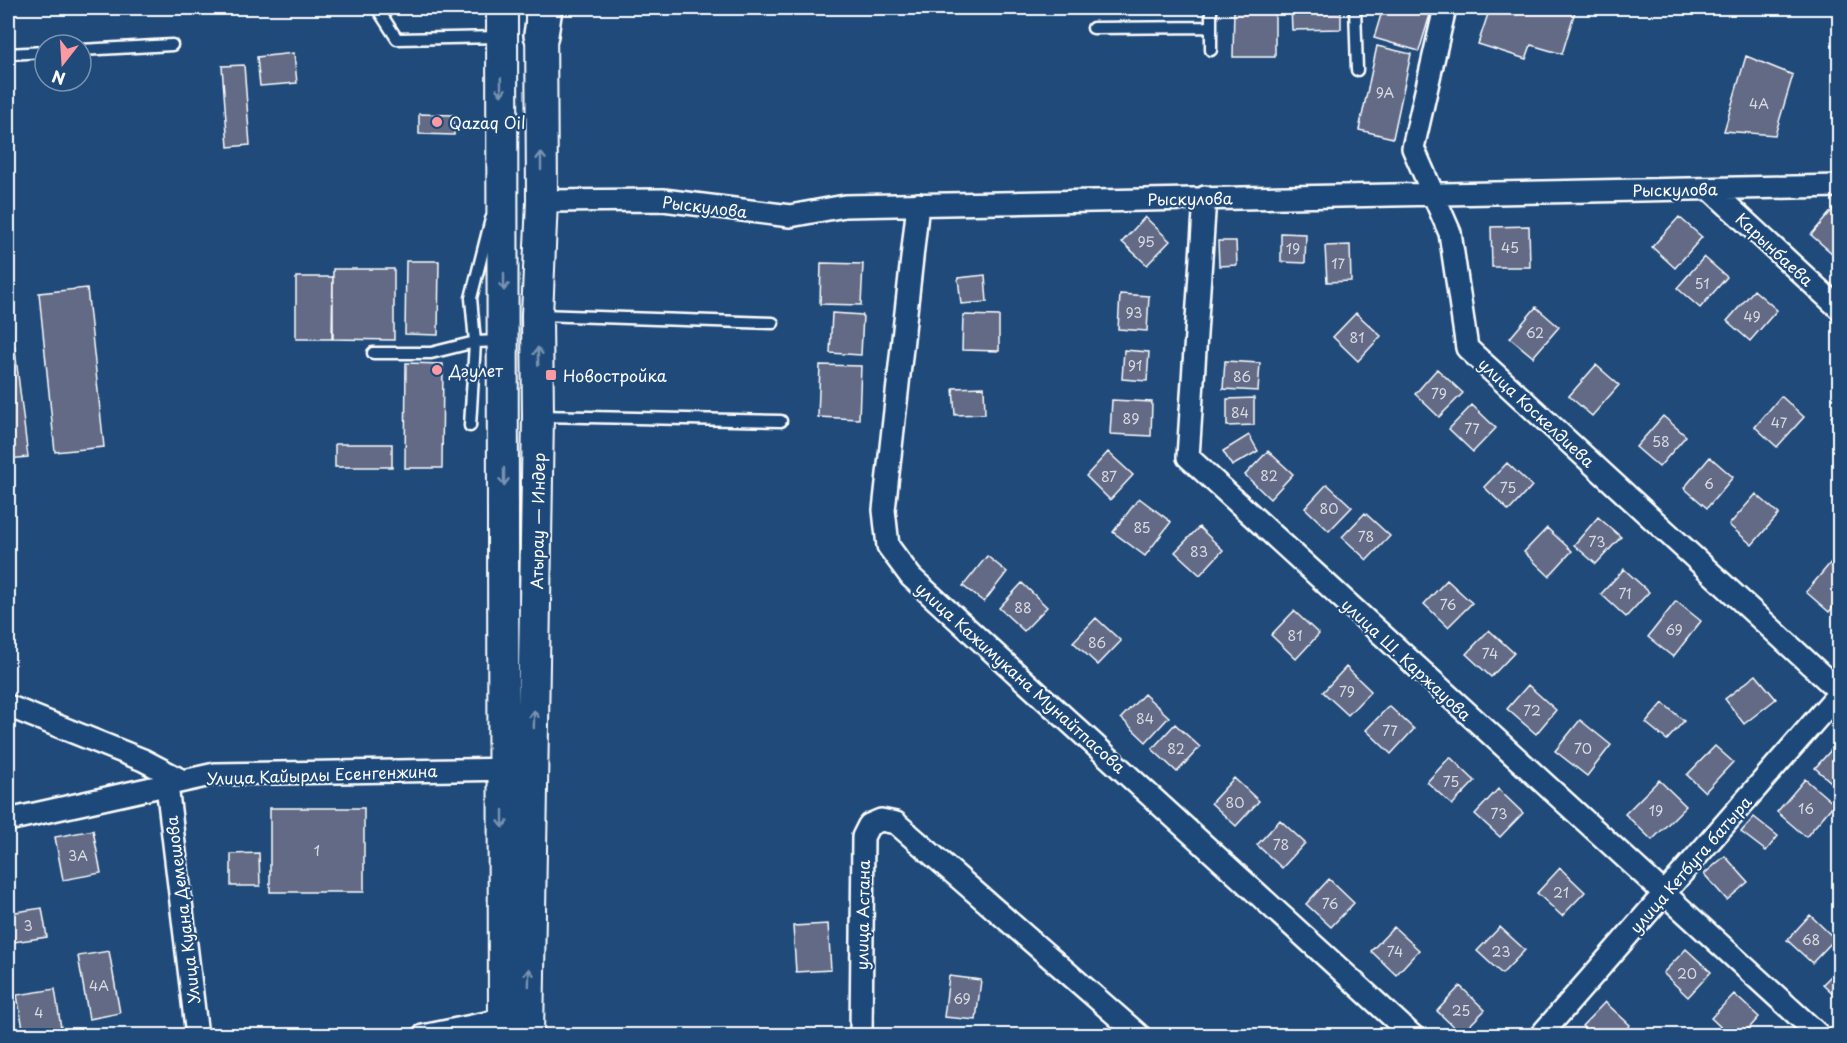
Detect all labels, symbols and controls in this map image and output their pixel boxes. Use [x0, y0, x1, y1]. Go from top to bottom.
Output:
north arrow [33, 33, 93, 93]
text: N [49, 65, 68, 92]
one-way arrow [495, 76, 507, 96]
house number: 9А [1376, 82, 1395, 103]
house number: 4А [1749, 93, 1769, 114]
place label: Qazaq Oil [449, 110, 526, 134]
marker: Qazaq Oil [430, 115, 444, 129]
one-way arrow [535, 152, 547, 172]
street label: Рыскулова [1632, 176, 1718, 202]
street label: Рыскулова [1147, 185, 1233, 211]
street label: Рыскулова [661, 189, 749, 223]
street label: Карынбаева [1731, 207, 1819, 291]
house number: 95 [1137, 231, 1155, 252]
house number: 45 [1501, 237, 1519, 258]
house number: 19 [1286, 238, 1300, 259]
house number: 17 [1331, 253, 1345, 274]
one-way arrow [498, 271, 510, 291]
house number: 51 [1695, 273, 1709, 294]
house number: 93 [1125, 302, 1143, 323]
house number: 49 [1743, 306, 1761, 327]
house number: 62 [1526, 322, 1544, 343]
house number: 81 [1350, 327, 1364, 348]
one-way arrow [532, 347, 544, 367]
street label: улица Коскелдиева [1474, 352, 1601, 472]
house number: 91 [1128, 355, 1142, 376]
place label: Дәулет [448, 358, 503, 382]
marker: Дәулет [430, 363, 444, 377]
place label: Новостройка [563, 363, 667, 387]
house number: 86 [1233, 366, 1251, 387]
marker: Новостройка [544, 368, 558, 382]
house number: 79 [1431, 383, 1447, 404]
house number: 84 [1231, 402, 1249, 423]
house number: 89 [1123, 408, 1139, 429]
house number: 47 [1771, 412, 1788, 433]
house number: 77 [1464, 418, 1480, 439]
house number: 58 [1652, 431, 1670, 452]
street label: Атырау — Индер [524, 452, 550, 590]
house number: 82 [1260, 465, 1278, 486]
one-way arrow [498, 466, 510, 486]
house number: 87 [1101, 466, 1117, 487]
house number: 6 [1704, 473, 1714, 494]
house number: 75 [1500, 477, 1516, 498]
house number: 80 [1320, 498, 1338, 519]
house number: 85 [1133, 517, 1151, 538]
house number: 78 [1358, 526, 1374, 547]
house number: 73 [1589, 531, 1605, 552]
house number: 83 [1190, 541, 1208, 562]
street label: улица Кажимукана Мунайтпасова [911, 576, 1131, 778]
house number: 71 [1618, 583, 1632, 604]
street label: улица Ш. Каржауова [1337, 592, 1477, 726]
house number: 76 [1440, 594, 1457, 615]
house number: 88 [1014, 597, 1032, 618]
house number: 69 [1665, 619, 1683, 640]
house number: 81 [1288, 625, 1302, 646]
house number: 86 [1088, 632, 1106, 653]
house number: 74 [1482, 643, 1498, 664]
house number: 79 [1339, 681, 1355, 702]
house number: 72 [1523, 700, 1541, 721]
house number: 84 [1136, 708, 1154, 729]
one-way arrow [528, 710, 540, 730]
house number: 77 [1382, 720, 1398, 741]
house number: 82 [1167, 738, 1185, 759]
house number: 70 [1574, 738, 1592, 759]
street label: Улица Кайырлы Есенгенжина [206, 758, 438, 790]
house number: 75 [1443, 771, 1459, 792]
street label: улица Кетбуга батыра [1623, 790, 1757, 938]
house number: 80 [1226, 792, 1244, 813]
house number: 16 [1798, 798, 1814, 819]
house number: 19 [1649, 800, 1663, 821]
house number: 73 [1491, 803, 1507, 824]
one-way arrow [497, 808, 509, 828]
street label: Улица Куана Демешова [159, 815, 205, 1005]
house number: 78 [1273, 834, 1289, 855]
house number: 1 [314, 840, 320, 861]
house number: 3А [68, 845, 88, 866]
street label: улица Астана [849, 860, 875, 970]
house number: 21 [1553, 882, 1569, 903]
house number: 76 [1322, 893, 1339, 914]
house number: 3 [23, 915, 33, 936]
house number: 68 [1802, 929, 1820, 950]
house number: 74 [1387, 941, 1403, 962]
house number: 23 [1492, 941, 1510, 962]
house number: 20 [1677, 963, 1697, 984]
one-way arrow [523, 968, 535, 988]
house number: 4А [89, 975, 109, 996]
house number: 69 [953, 988, 971, 1009]
house number: 25 [1452, 1000, 1470, 1021]
house number: 4 [34, 1002, 44, 1023]

